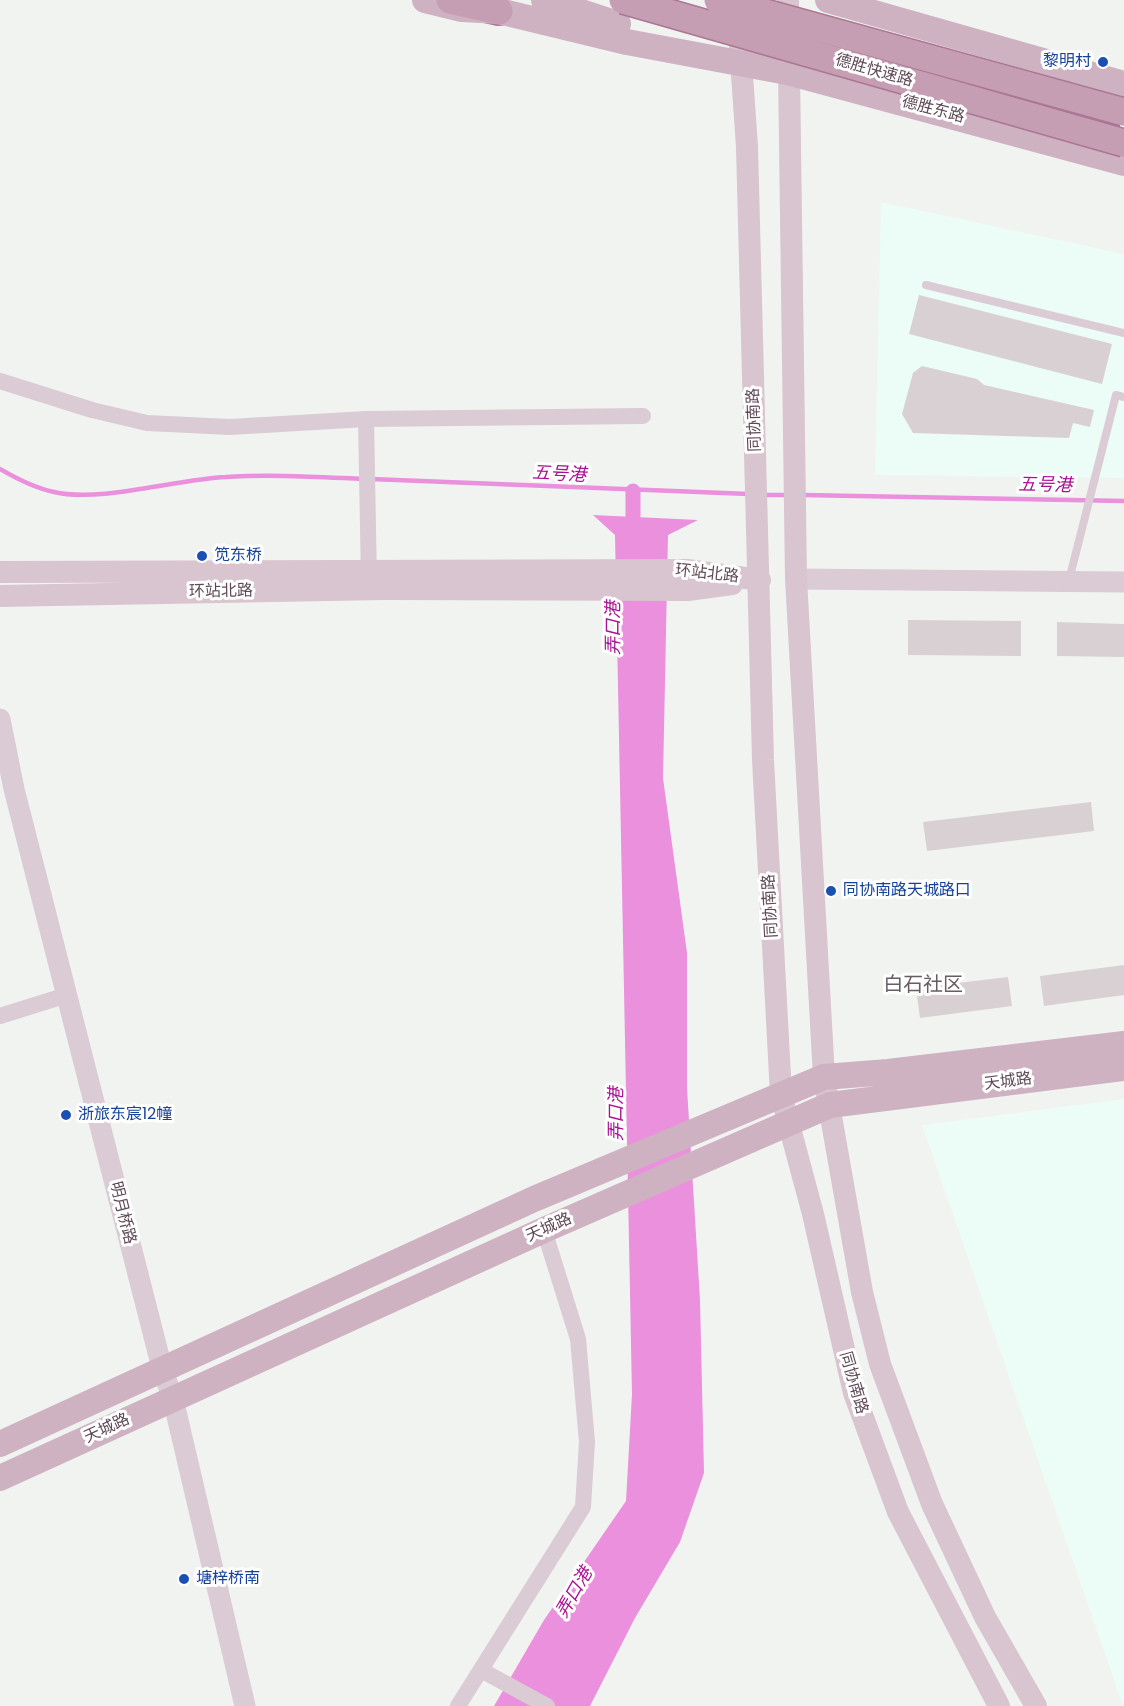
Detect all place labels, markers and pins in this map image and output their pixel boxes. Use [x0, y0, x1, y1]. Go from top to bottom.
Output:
place label: 黎明村 [1043, 52, 1091, 72]
marker: 黎明村 [1096, 55, 1110, 69]
place label: 笕东桥 [214, 546, 262, 566]
marker: 笕东桥 [195, 549, 209, 563]
place label: 同协南路天城路口 [843, 881, 971, 901]
marker: 同协南路天城路口 [824, 884, 838, 898]
place label: 浙旅东宸12幢 [78, 1105, 172, 1125]
marker: 浙旅东宸12幢 [59, 1108, 73, 1122]
place label: 塘梓桥南 [196, 1569, 260, 1589]
marker: 塘梓桥南 [177, 1572, 191, 1586]

